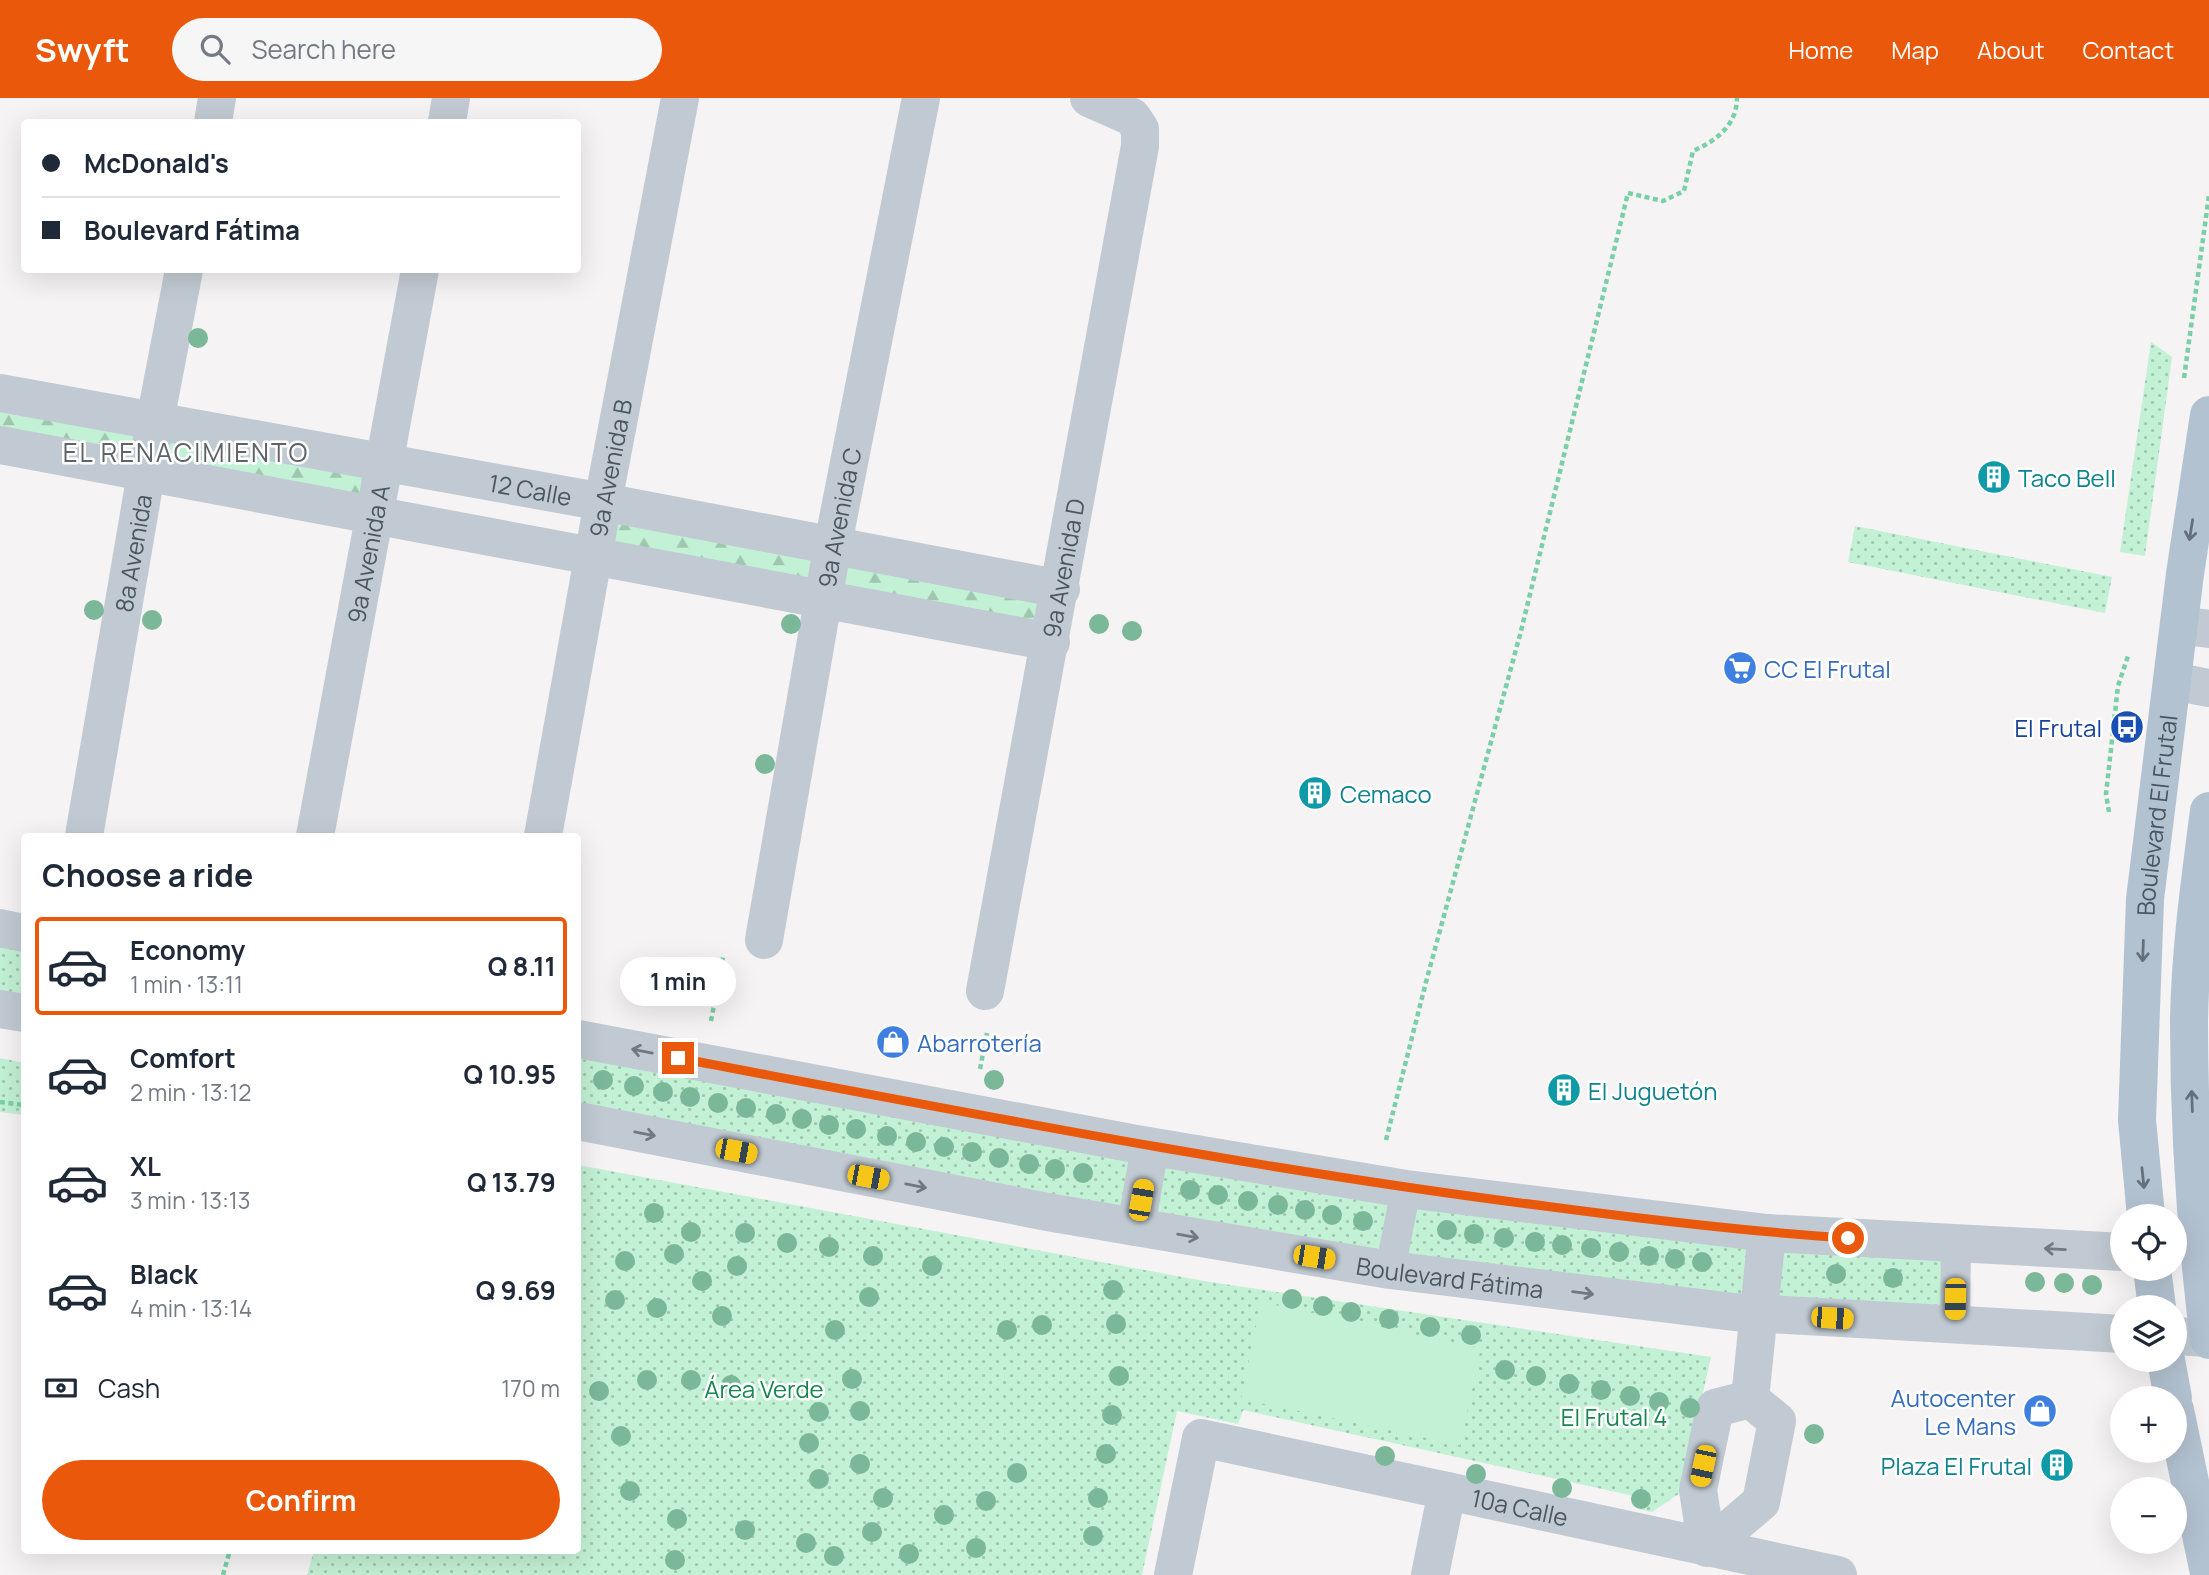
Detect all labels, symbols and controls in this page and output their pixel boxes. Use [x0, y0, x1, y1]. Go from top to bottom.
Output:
search box [172, 18, 662, 81]
text: Swyft [35, 27, 130, 72]
icon: search [196, 30, 234, 68]
text: Search here [252, 31, 396, 67]
text: Home [1788, 33, 1853, 66]
text: Map [1891, 33, 1939, 66]
text: About [1977, 33, 2045, 66]
text: Contact [2083, 33, 2174, 66]
text: McDonald's [84, 145, 229, 181]
text: Boulevard Fátima [84, 212, 300, 248]
street label: 9a Avenida B [581, 396, 639, 540]
district label: EL RENACIMIENTO [63, 434, 309, 470]
street label: 9a Avenida C [809, 445, 868, 590]
building icon: Taco Bell [1975, 458, 2013, 496]
place label: Taco Bell [2018, 461, 2116, 494]
street label: 12 Calle [486, 465, 575, 513]
street label: 9a Avenida A [338, 482, 396, 626]
street label: 8a Avenida [106, 492, 159, 615]
street label: 9a Avenida D [1034, 496, 1092, 640]
one-way arrow [2185, 519, 2198, 541]
supermarket icon: CC El Frutal [1721, 649, 1759, 687]
place label: CC El Frutal [1764, 652, 1891, 685]
bus stop icon: El Frutal [2108, 708, 2146, 746]
place label: El Frutal [2014, 711, 2102, 744]
street label: Boulevard El Frutal [2128, 713, 2184, 916]
building icon: Cemaco [1296, 774, 1334, 812]
place label: Cemaco [1340, 777, 1432, 810]
text: Choose a ride [42, 853, 253, 897]
text: Economy [130, 932, 245, 968]
icon: car [46, 935, 109, 998]
one-way arrow [2137, 939, 2150, 962]
text: Q 8.11 [488, 948, 556, 984]
callout: 1 min [620, 956, 736, 1006]
text: 1 min [650, 965, 706, 997]
text: 1 min · 13:11 [130, 968, 243, 1000]
shop icon: Abarrotería [874, 1023, 912, 1061]
place label: Abarrotería [917, 1026, 1042, 1059]
text: Comfort [130, 1040, 236, 1076]
route end [662, 1042, 694, 1074]
icon: car [46, 1043, 109, 1106]
one-way arrow [631, 1044, 654, 1058]
text: Q 10.95 [464, 1056, 556, 1092]
building icon: El Juguetón [1545, 1071, 1583, 1109]
place label: El Juguetón [1588, 1074, 1718, 1107]
text: 2 min · 13:12 [130, 1076, 251, 1108]
one-way arrow [2185, 1090, 2198, 1113]
one-way arrow [633, 1127, 655, 1141]
car [714, 1137, 759, 1165]
text: XL [130, 1148, 161, 1184]
icon: car [46, 1151, 109, 1214]
car [846, 1163, 891, 1191]
text: Q 13.79 [467, 1164, 556, 1200]
one-way arrow [2136, 1166, 2149, 1189]
car [1128, 1177, 1155, 1223]
one-way arrow [904, 1180, 927, 1193]
text: 3 min · 13:13 [130, 1184, 251, 1216]
map controls [2110, 1204, 2187, 1554]
button: locate [2110, 1204, 2187, 1281]
route start [1832, 1222, 1864, 1254]
one-way arrow [1176, 1230, 1199, 1243]
one-way arrow [2043, 1242, 2066, 1255]
car [1292, 1243, 1337, 1271]
street label: Boulevard Fátima [1354, 1248, 1546, 1305]
text: Black [130, 1256, 198, 1292]
icon: car [46, 1259, 109, 1322]
text: Q 9.69 [476, 1272, 556, 1308]
car [1945, 1278, 1966, 1320]
one-way arrow [1571, 1287, 1594, 1300]
text: 4 min · 13:14 [130, 1292, 252, 1324]
button: layers [2110, 1295, 2187, 1372]
car [1811, 1306, 1854, 1330]
icon: cash [42, 1369, 80, 1407]
text: Cash [98, 1370, 160, 1406]
text: 170 m [501, 1372, 560, 1404]
park label: Área Verde [704, 1372, 824, 1405]
place label: Autocenter Le Mans [1891, 1381, 2016, 1442]
button: + [2110, 1386, 2187, 1463]
shop icon: Autocenter Le Mans [2021, 1392, 2059, 1430]
park label: El Frutal 4 [1561, 1400, 1667, 1433]
car [1689, 1443, 1718, 1489]
building icon: Plaza El Frutal [2038, 1446, 2076, 1484]
place label: Plaza El Frutal [1881, 1449, 2032, 1482]
button: Confirm [42, 1460, 560, 1540]
button: − [2110, 1477, 2187, 1554]
street label: 10a Calle [1469, 1480, 1571, 1533]

